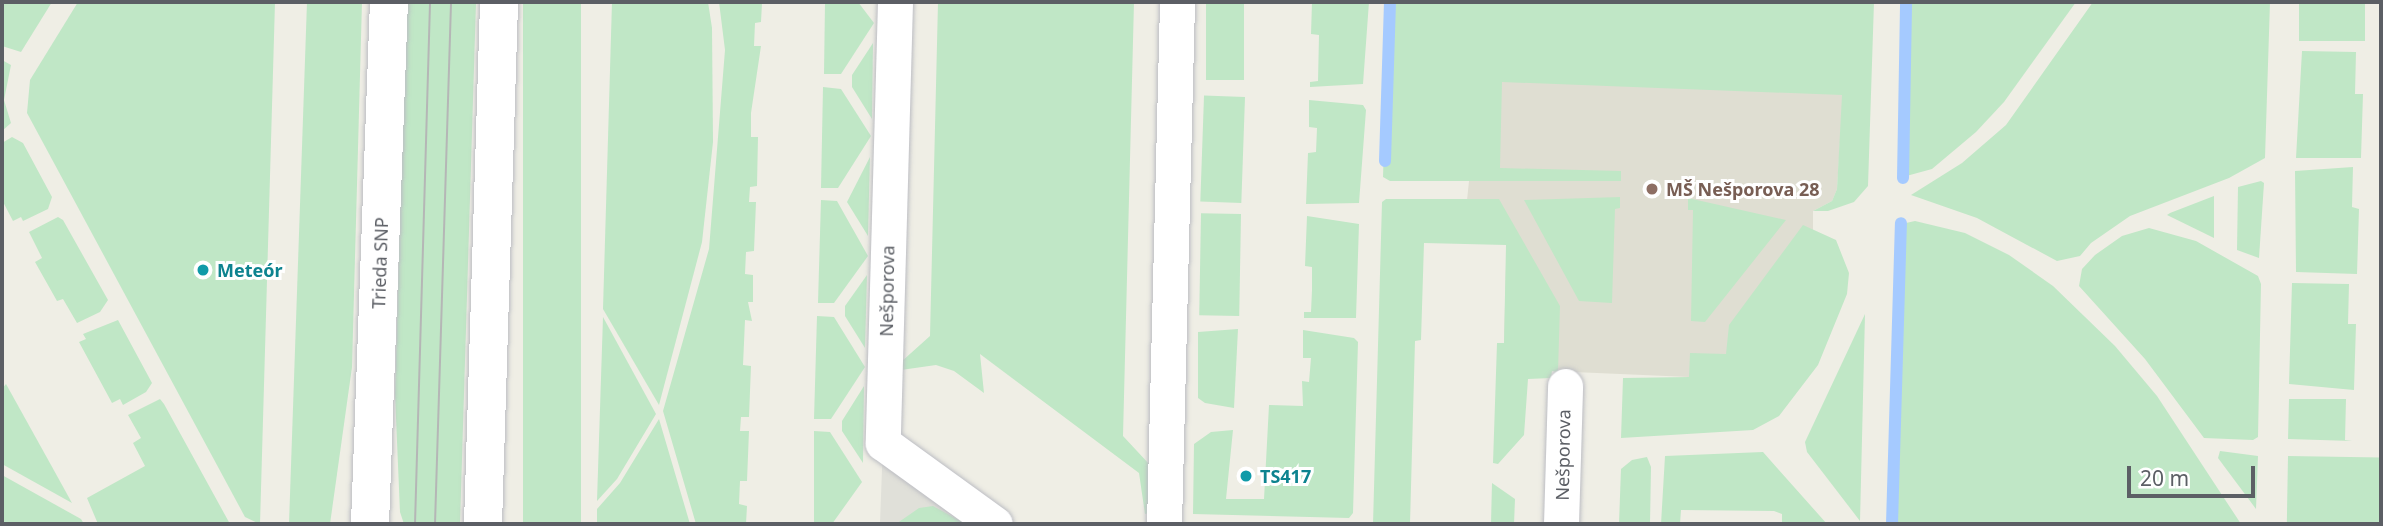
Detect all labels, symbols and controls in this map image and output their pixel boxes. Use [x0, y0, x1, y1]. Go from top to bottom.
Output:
place label: MŠ Nešporova 28 [1666, 178, 1820, 200]
marker: MŠ Nešporova 28 [1644, 181, 1660, 197]
street label: Trieda SNP [368, 217, 392, 309]
street label: Nešporova [875, 245, 899, 337]
place label: Meteór [217, 259, 283, 281]
marker: Meteór [195, 262, 211, 278]
street label: Nešporova [1551, 409, 1575, 501]
scale bar [2131, 452, 2259, 496]
text: 20 m [2140, 464, 2189, 492]
place label: TS417 [1260, 465, 1311, 487]
marker: TS417 [1238, 468, 1254, 484]

